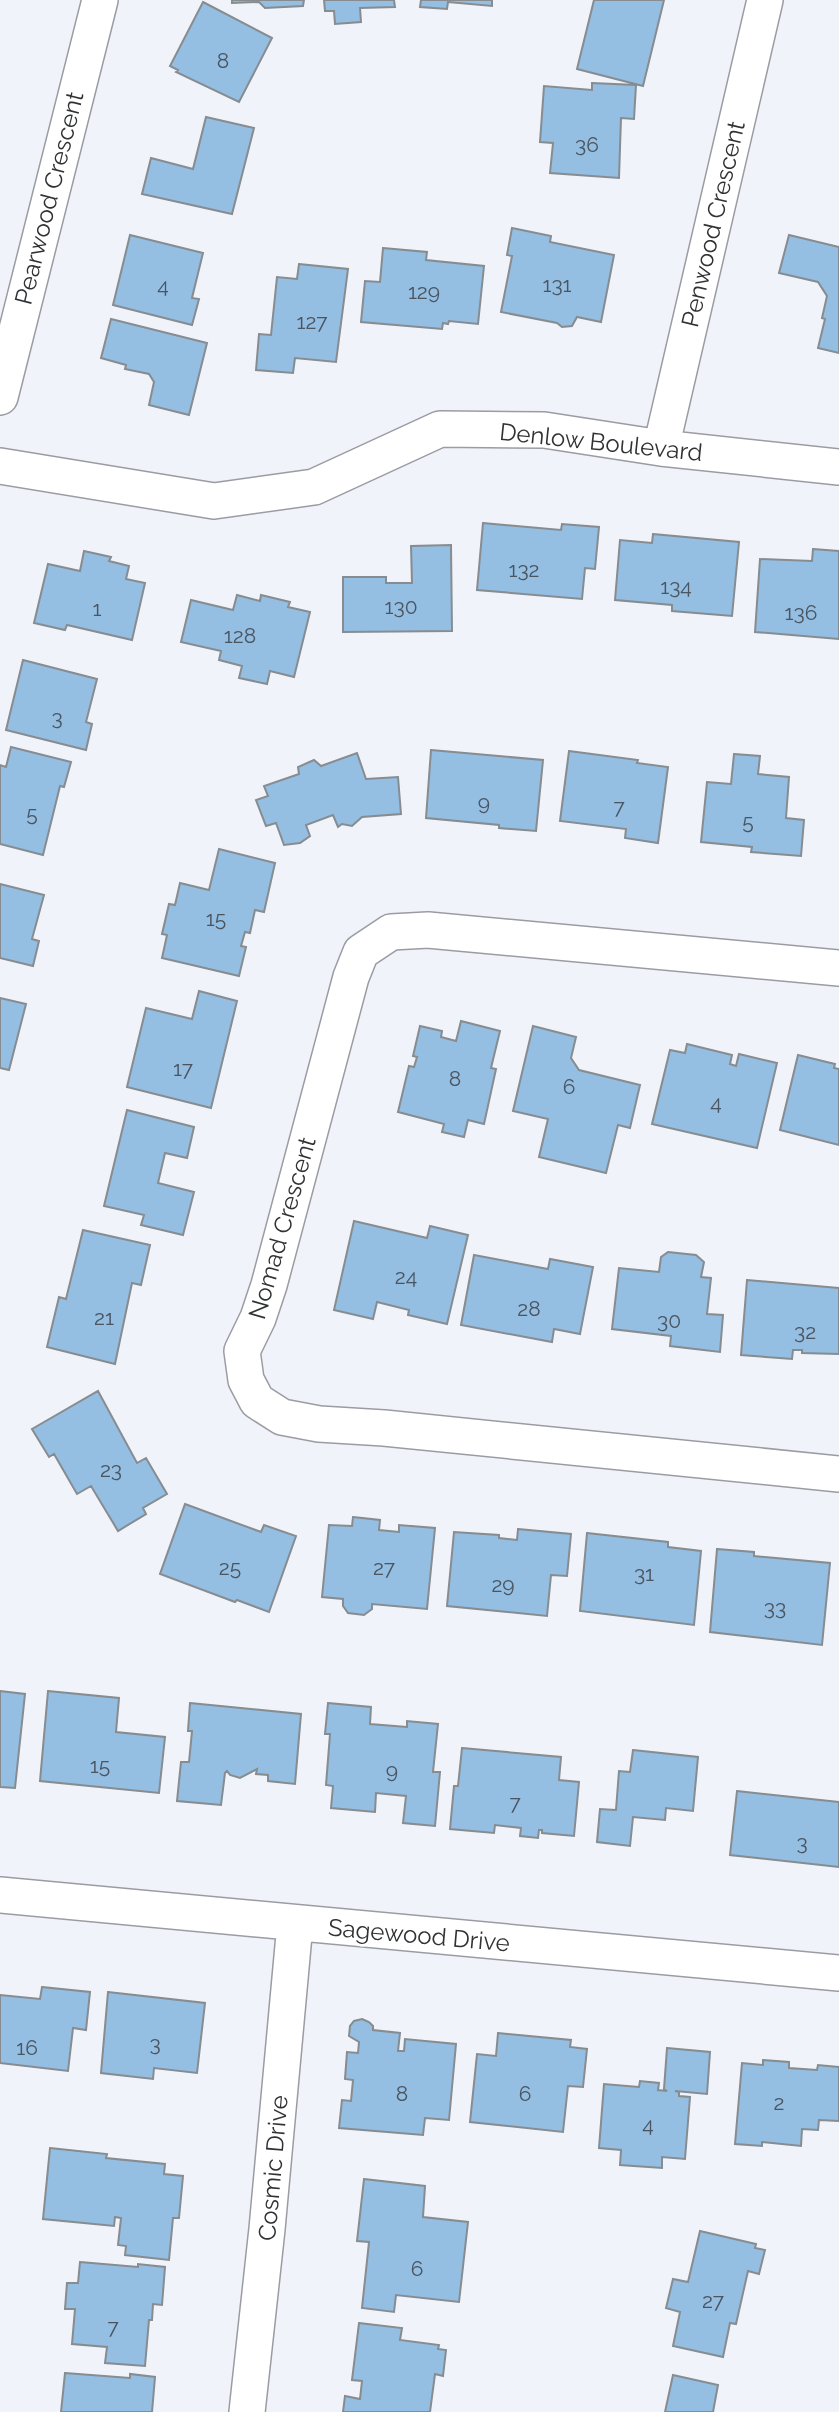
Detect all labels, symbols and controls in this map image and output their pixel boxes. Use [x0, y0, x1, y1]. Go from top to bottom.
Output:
house number: 8 [217, 48, 229, 73]
street label: Pearwood Crescent [9, 89, 89, 307]
street label: Penwood Crescent [675, 118, 751, 330]
house number: 36 [575, 132, 599, 157]
house number: 131 [542, 272, 572, 297]
house number: 4 [157, 273, 169, 298]
house number: 129 [408, 279, 440, 304]
house number: 127 [296, 309, 328, 334]
street label: Denlow Boulevard [498, 417, 704, 467]
house number: 132 [508, 557, 540, 582]
house number: 134 [660, 574, 692, 599]
house number: 130 [384, 594, 418, 619]
house number: 1 [93, 596, 102, 621]
house number: 136 [785, 600, 817, 625]
house number: 128 [224, 623, 256, 648]
house number: 3 [51, 705, 63, 730]
house number: 9 [478, 790, 490, 815]
house number: 7 [613, 794, 625, 819]
house number: 5 [26, 801, 38, 826]
house number: 5 [742, 809, 754, 834]
house number: 15 [206, 906, 226, 931]
house number: 17 [173, 1056, 194, 1081]
house number: 8 [449, 1066, 461, 1091]
house number: 6 [563, 1074, 575, 1099]
house number: 4 [710, 1090, 722, 1115]
street label: Nomad Crescent [242, 1134, 322, 1322]
house number: 24 [395, 1264, 417, 1289]
house number: 28 [517, 1296, 541, 1321]
house number: 21 [94, 1305, 114, 1330]
house number: 30 [657, 1308, 681, 1333]
house number: 32 [794, 1319, 816, 1344]
house number: 23 [100, 1457, 122, 1482]
house number: 25 [219, 1555, 241, 1580]
house number: 27 [373, 1555, 396, 1580]
house number: 31 [634, 1561, 654, 1586]
house number: 29 [491, 1572, 515, 1597]
house number: 33 [764, 1595, 786, 1620]
house number: 15 [90, 1753, 110, 1778]
house number: 9 [386, 1758, 398, 1783]
house number: 7 [509, 1790, 521, 1815]
house number: 3 [796, 1830, 808, 1855]
street label: Sagewood Drive [327, 1913, 511, 1957]
house number: 3 [149, 2031, 161, 2056]
house number: 16 [16, 2035, 38, 2060]
house number: 8 [396, 2081, 408, 2106]
house number: 6 [519, 2081, 531, 2106]
house number: 2 [774, 2090, 784, 2115]
street label: Cosmic Drive [252, 2094, 294, 2242]
house number: 4 [642, 2112, 654, 2137]
house number: 6 [411, 2256, 423, 2281]
house number: 27 [702, 2288, 725, 2313]
house number: 7 [107, 2314, 119, 2339]

